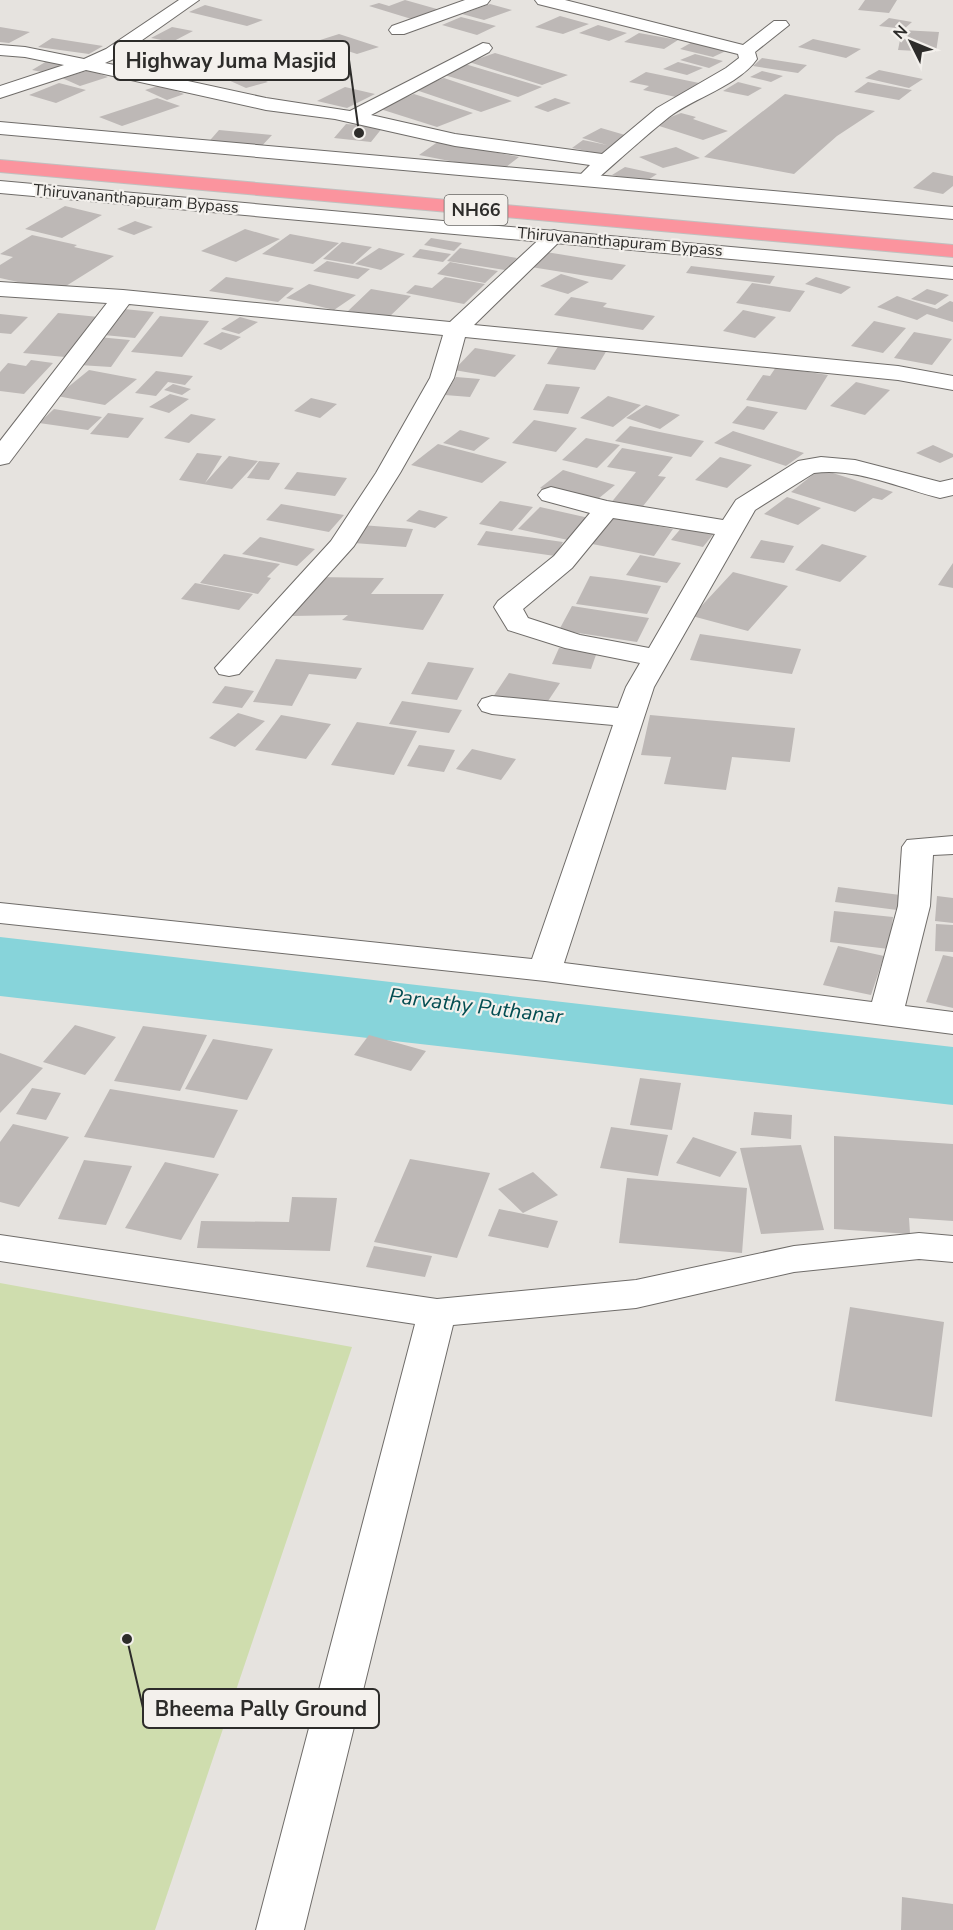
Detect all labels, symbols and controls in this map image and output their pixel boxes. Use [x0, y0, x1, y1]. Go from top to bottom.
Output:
north arrow [881, 12, 941, 72]
text: N [889, 21, 913, 44]
callout: Highway Juma Masjid [114, 41, 349, 80]
text: Highway Juma Masjid [126, 47, 336, 75]
street label: Thiruvananthapuram Bypass [32, 179, 240, 219]
road number: NH66 [444, 195, 508, 225]
street label: Thiruvananthapuram Bypass [516, 222, 724, 262]
water label: Parvathy Puthanar [387, 981, 565, 1031]
callout: Bheema Pally Ground [143, 1689, 379, 1728]
text: Bheema Pally Ground [155, 1695, 367, 1723]

